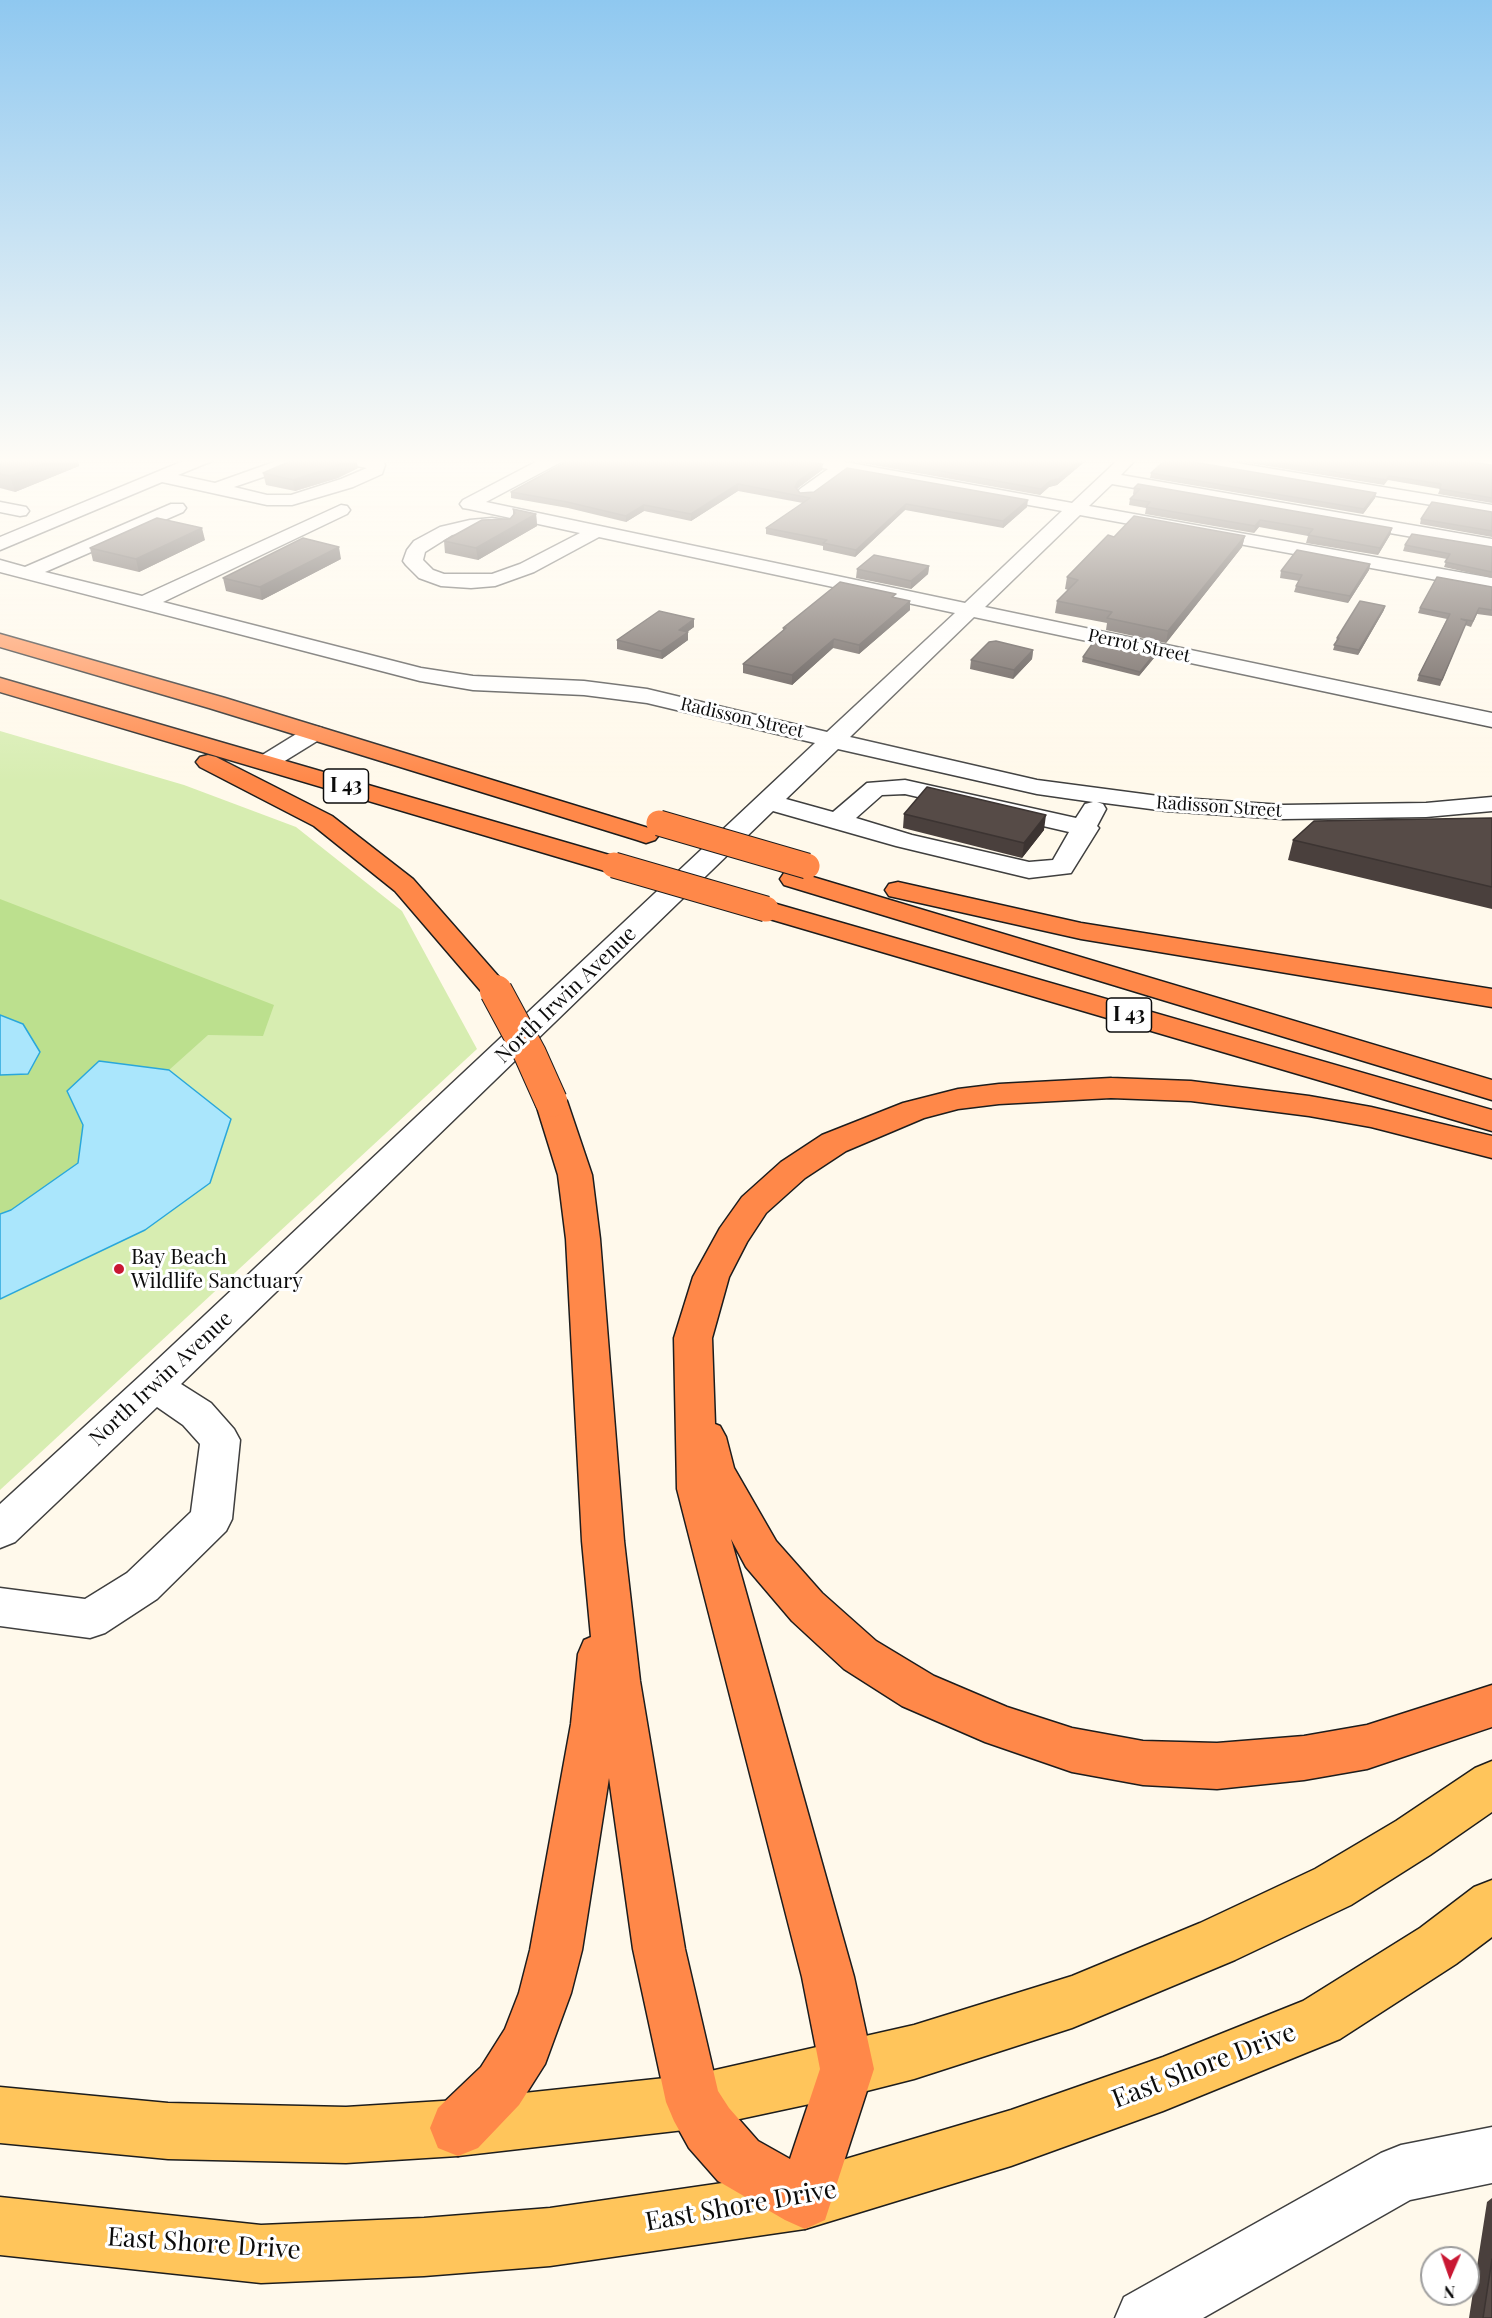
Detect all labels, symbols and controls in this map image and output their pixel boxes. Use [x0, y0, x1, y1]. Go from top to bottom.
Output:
street label: Perrot Street [1086, 625, 1192, 667]
street label: Radisson Street [678, 693, 806, 743]
road number: I 43 [324, 769, 368, 803]
street label: Radisson Street [1155, 792, 1283, 822]
street label: North Irwin Avenue [490, 921, 642, 1069]
road number: I 43 [1106, 998, 1152, 1032]
place label: Bay Beach Wildlife Sanctuary [131, 1244, 303, 1294]
marker: Bay Beach Wildlife Sanctuary [112, 1262, 126, 1276]
street label: North Irwin Avenue [84, 1306, 238, 1452]
street label: East Shore Drive [1108, 2017, 1300, 2115]
street label: East Shore Drive [643, 2174, 839, 2238]
street label: East Shore Drive [106, 2222, 302, 2266]
north arrow [1420, 2246, 1480, 2306]
text: N [1443, 2282, 1456, 2303]

